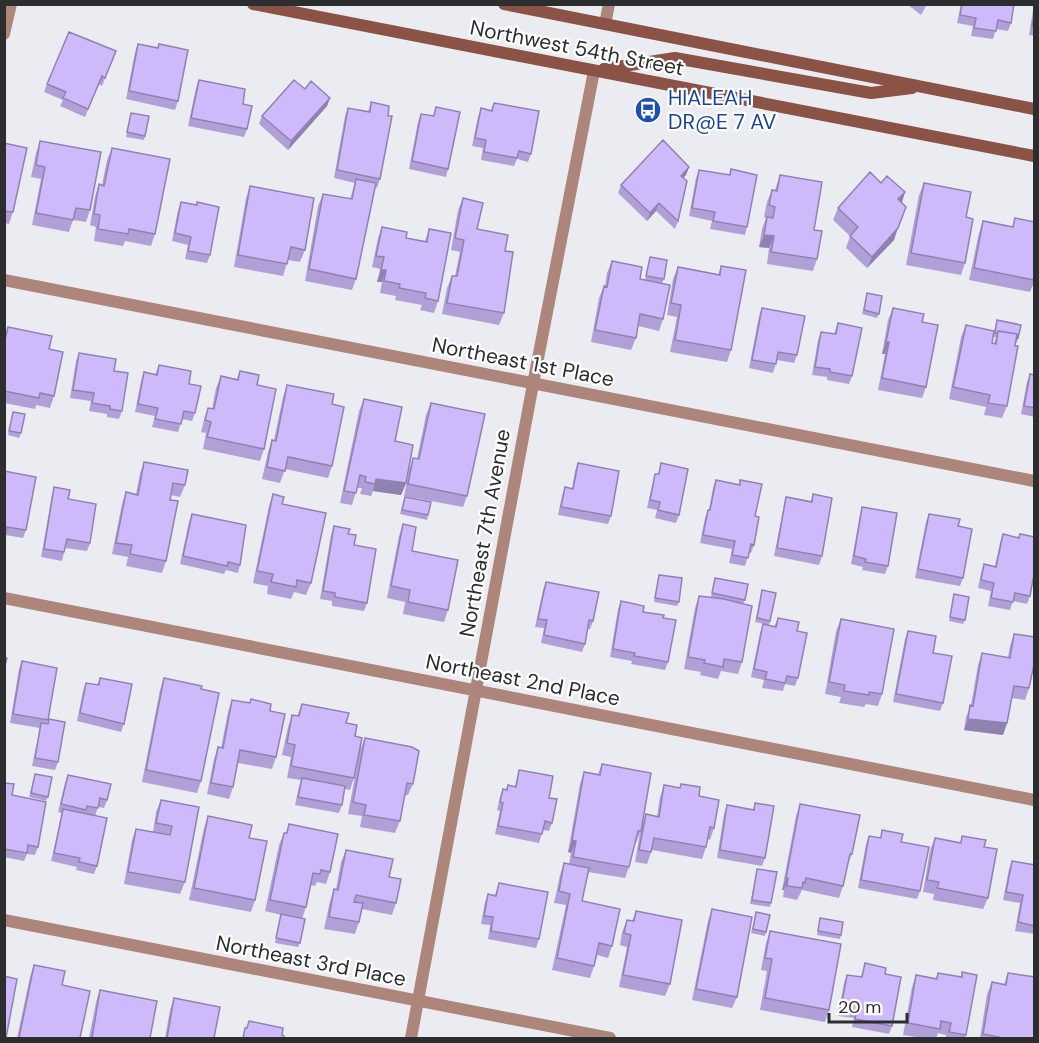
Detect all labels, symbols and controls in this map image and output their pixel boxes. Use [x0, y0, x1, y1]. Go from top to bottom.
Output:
street label: Northwest 54th Street [468, 14, 686, 82]
place label: HIALEAH DR@E 7 AV [668, 84, 776, 136]
bus stop icon: HIALEAH DR@E 7 AV [633, 95, 663, 125]
street label: Northeast 1st Place [430, 331, 617, 393]
street label: Northeast 7th Avenue [453, 427, 517, 639]
street label: Northeast 2nd Place [423, 647, 623, 713]
street label: Northeast 3rd Place [214, 929, 408, 993]
scale bar [829, 986, 907, 1024]
text: 20 m [838, 995, 881, 1019]

